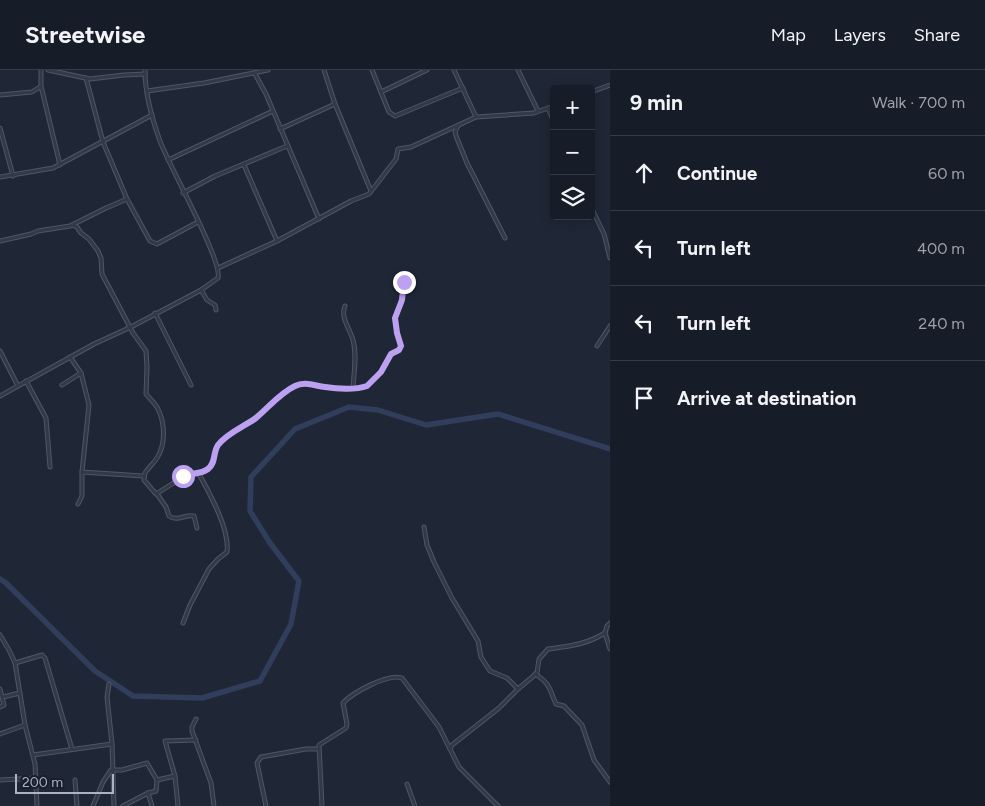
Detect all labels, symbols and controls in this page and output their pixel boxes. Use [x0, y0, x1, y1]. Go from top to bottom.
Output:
text: Streetwise [25, 20, 145, 49]
text: Map [771, 24, 806, 46]
text: Layers [834, 24, 886, 46]
text: Share [914, 24, 960, 46]
map controls [550, 85, 595, 220]
button: + [550, 85, 595, 130]
text: 9 min [630, 90, 683, 115]
text: Walk · 700 m [872, 93, 965, 112]
button: − [550, 130, 595, 175]
icon: ahead [630, 159, 658, 187]
text: Continue [677, 162, 757, 185]
text: 60 m [928, 164, 965, 183]
button: layers [550, 175, 595, 220]
icon: left [630, 234, 658, 262]
text: Turn left [677, 237, 751, 260]
text: 400 m [917, 239, 965, 258]
route end [393, 271, 416, 294]
icon: left [630, 309, 658, 337]
text: Turn left [677, 312, 751, 335]
text: 240 m [918, 314, 965, 333]
icon: arrive [630, 384, 658, 412]
text: Arrive at destination [677, 387, 856, 410]
route start [172, 465, 195, 488]
scale bar [15, 771, 114, 794]
text: 200 m [22, 774, 63, 791]

